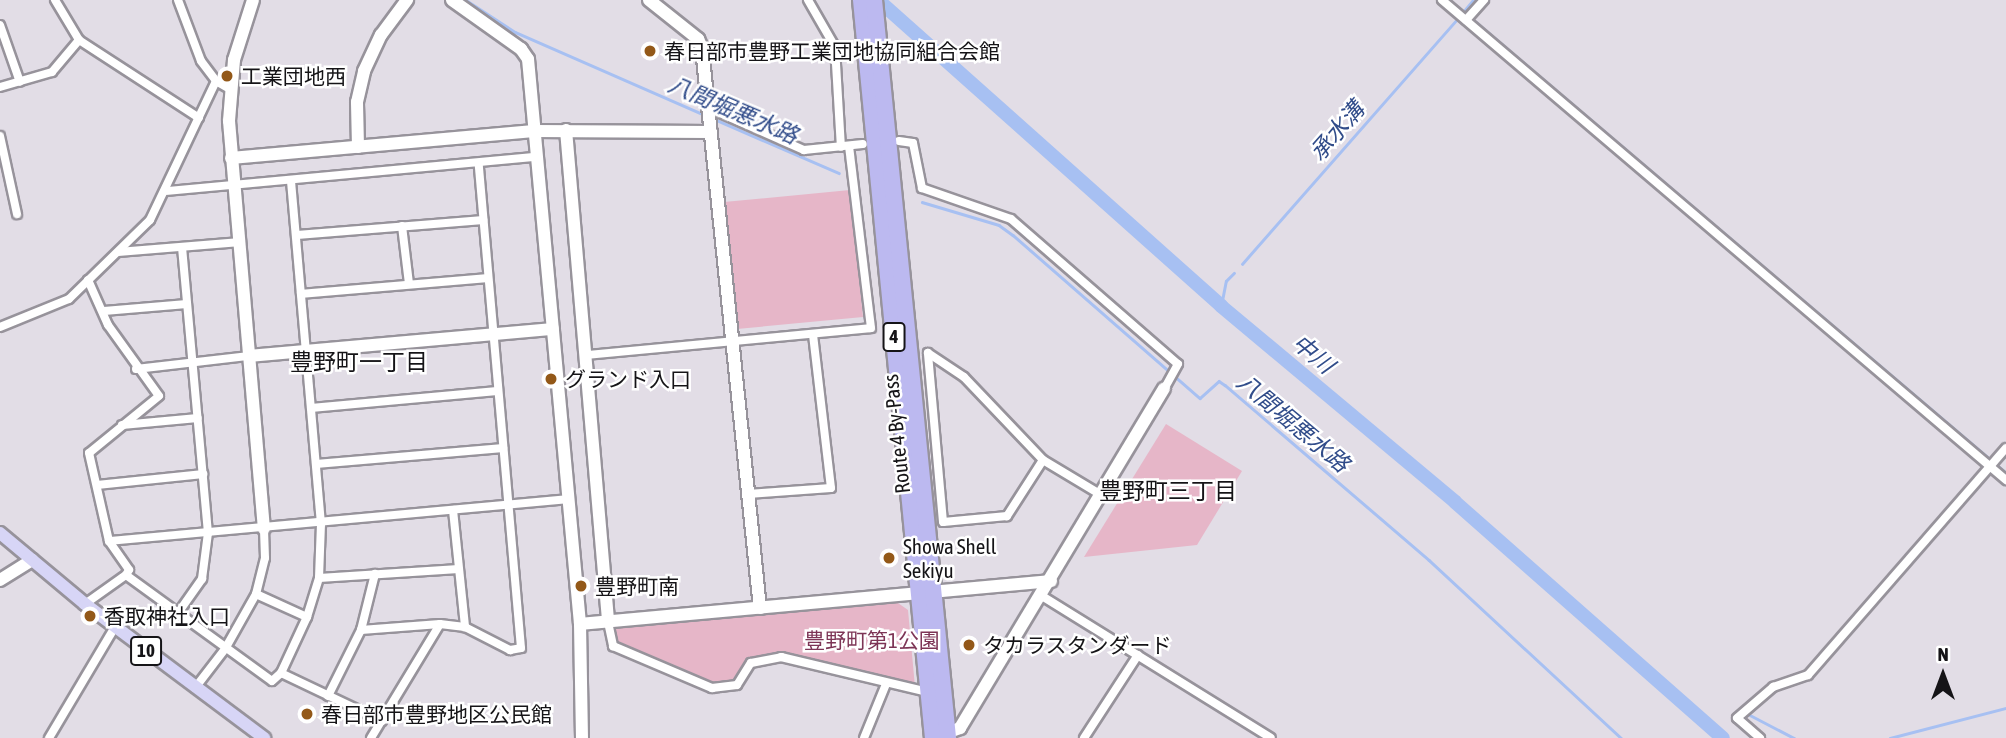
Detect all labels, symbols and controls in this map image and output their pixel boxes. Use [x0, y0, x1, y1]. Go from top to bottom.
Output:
place label: 春日部市豊野工業団地協同組合会館 [664, 38, 1000, 64]
marker: 春日部市豊野工業団地協同組合会館 [642, 43, 658, 59]
place label: 工業団地西 [241, 63, 346, 89]
marker: 工業団地西 [219, 68, 235, 84]
water label: 八間堀悪水路 [664, 70, 802, 150]
water label: 承水溝 [1304, 96, 1370, 166]
road number: 4 [882, 322, 906, 352]
water label: 中川 [1287, 329, 1339, 379]
district label: 豊野町一丁目 [290, 348, 428, 376]
place label: グランド入口 [565, 366, 691, 392]
water label: 八間堀悪水路 [1231, 368, 1355, 478]
marker: グランド入口 [543, 371, 559, 387]
street label: Route 4 By-Pass [877, 373, 915, 495]
district label: 豊野町三丁目 [1099, 477, 1237, 505]
place label: Showa Shell Sekiyu [903, 533, 996, 583]
marker: Showa Shell Sekiyu [881, 550, 897, 566]
place label: 豊野町南 [595, 573, 679, 599]
marker: 豊野町南 [573, 578, 589, 594]
place label: 香取神社入口 [104, 603, 230, 629]
marker: 香取神社入口 [82, 608, 98, 624]
park label: 豊野町第1公園 [804, 627, 940, 653]
place label: タカラスタンダード [983, 632, 1172, 658]
road number: 10 [128, 636, 164, 666]
marker: タカラスタンダード [961, 637, 977, 653]
north arrow [1908, 640, 1978, 710]
text: N [1937, 643, 1949, 665]
place label: 春日部市豊野地区公民館 [321, 701, 552, 727]
marker: 春日部市豊野地区公民館 [299, 706, 315, 722]

